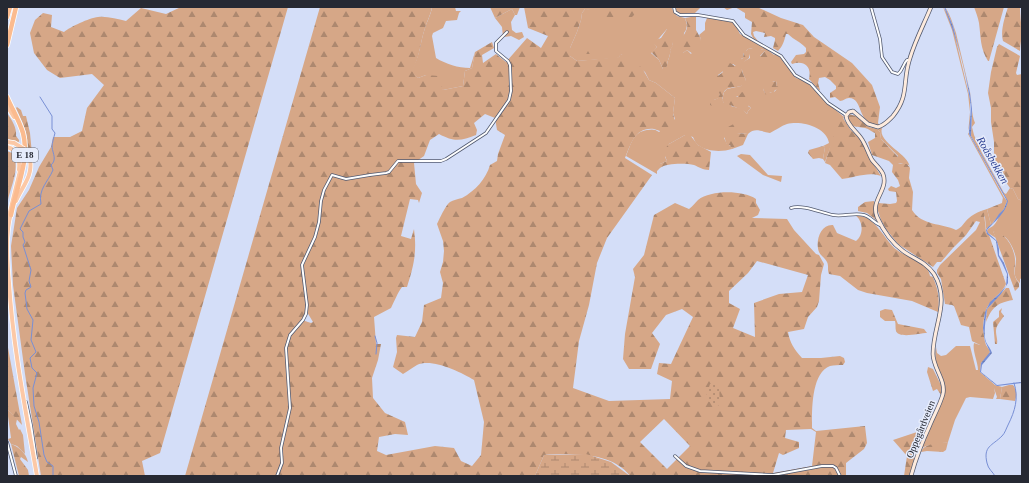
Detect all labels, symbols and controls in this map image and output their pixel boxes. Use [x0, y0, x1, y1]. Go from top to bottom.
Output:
water label: Roåsbekken [974, 133, 1012, 186]
road number: E 18 [12, 148, 38, 162]
street label: Oppegårdveien [904, 399, 937, 460]

